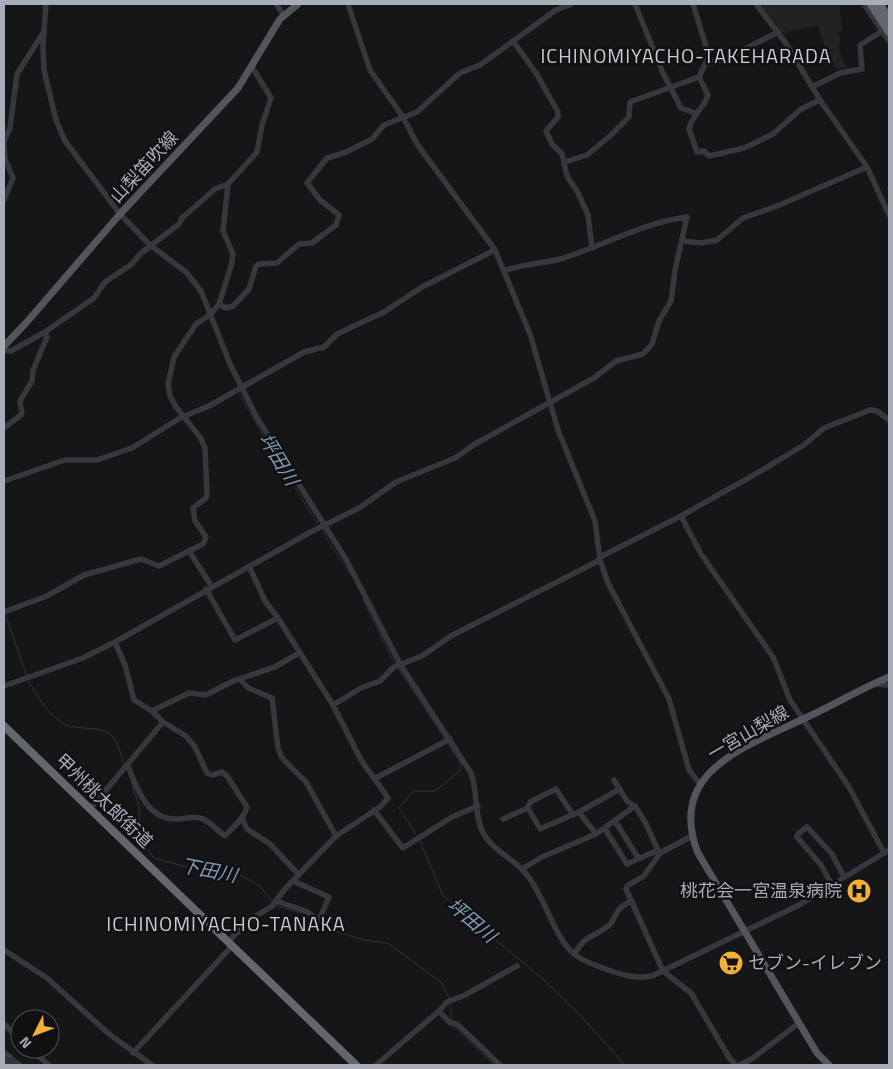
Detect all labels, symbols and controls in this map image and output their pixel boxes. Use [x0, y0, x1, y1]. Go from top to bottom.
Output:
district label: ICHINOMIYACHO-TAKEHARADA [540, 40, 832, 71]
street label: 山梨笛吹線 [103, 125, 184, 209]
water label: 坪田川 [252, 427, 308, 492]
street label: 一宮山梨線 [702, 698, 793, 767]
street label: 甲州桃太郎街道 [50, 747, 159, 854]
water label: 下田川 [178, 850, 242, 890]
place label: 桃花会一宮温泉病院 [680, 877, 842, 904]
hospital icon: 桃花会一宮温泉病院 [846, 878, 872, 904]
water label: 坪田川 [441, 890, 505, 950]
district label: ICHINOMIYACHO-TANAKA [106, 908, 346, 939]
place label: セブン-イレブン [748, 949, 882, 976]
supermarket icon: セブン-イレブン [718, 950, 744, 976]
north arrow [10, 1009, 60, 1059]
text: N [14, 1032, 36, 1054]

